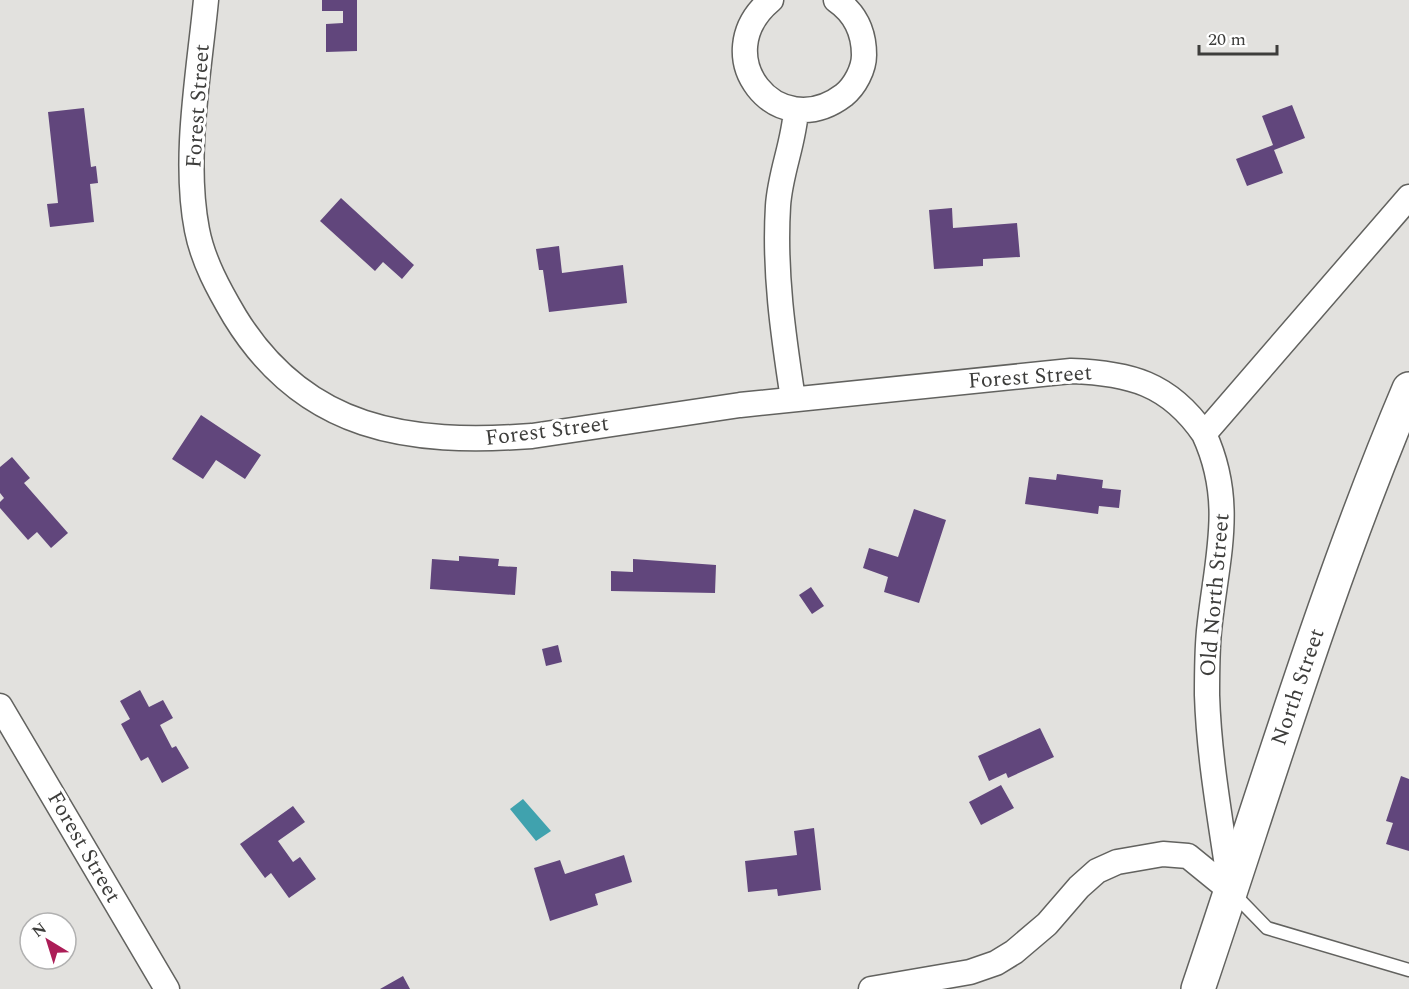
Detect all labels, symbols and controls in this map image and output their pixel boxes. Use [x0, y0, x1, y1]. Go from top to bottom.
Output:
scale bar [1199, 18, 1277, 56]
text: 20 m [1208, 26, 1246, 53]
street label: Forest Street [177, 43, 219, 169]
street label: Forest Street [967, 356, 1093, 398]
street label: Forest Street [483, 407, 611, 455]
street label: Old North Street [1191, 512, 1239, 678]
street label: North Street [1263, 624, 1334, 750]
street label: Forest Street [39, 785, 129, 909]
north arrow [18, 911, 78, 971]
text: N [27, 916, 52, 943]

